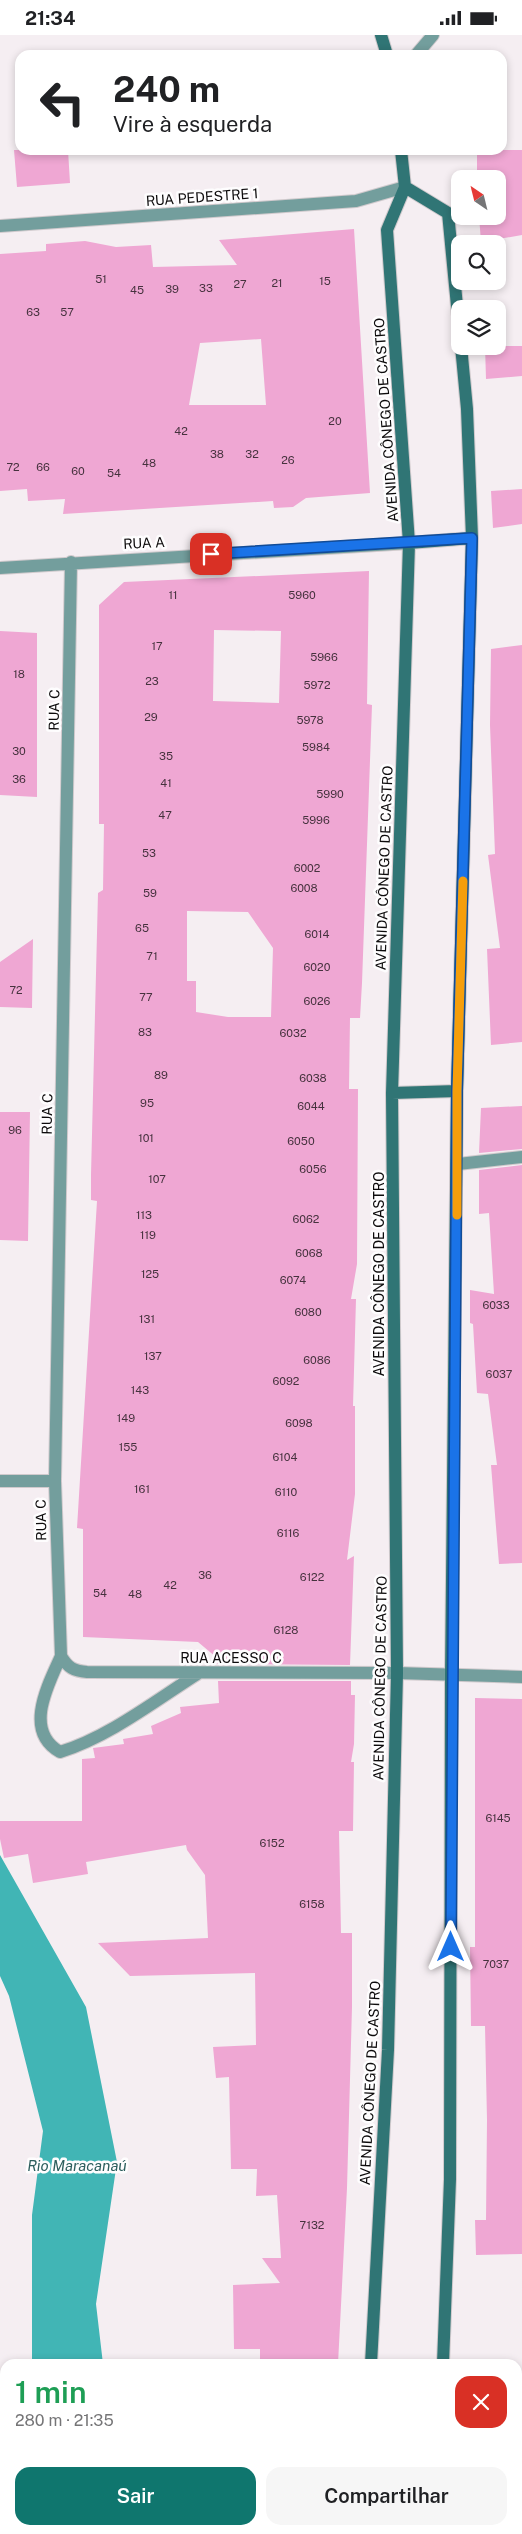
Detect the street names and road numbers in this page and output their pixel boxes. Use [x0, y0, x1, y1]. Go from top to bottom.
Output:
street label: RUA PEDESTRE 1 [145, 185, 259, 209]
street label: AVENIDA CÔNEGO DE CASTRO [370, 317, 401, 523]
street label: RUA A [123, 534, 165, 552]
street label: RUA C [46, 689, 62, 731]
street label: AVENIDA CÔNEGO DE CASTRO [371, 765, 396, 971]
street label: RUA C [39, 1093, 55, 1135]
street label: AVENIDA CÔNEGO DE CASTRO [370, 1172, 387, 1376]
street label: RUA C [33, 1499, 49, 1541]
street label: AVENIDA CÔNEGO DE CASTRO [369, 1575, 390, 1781]
street label: RUA ACESSO C [180, 1650, 282, 1666]
street label: AVENIDA CÔNEGO DE CASTRO [356, 1980, 383, 2186]

